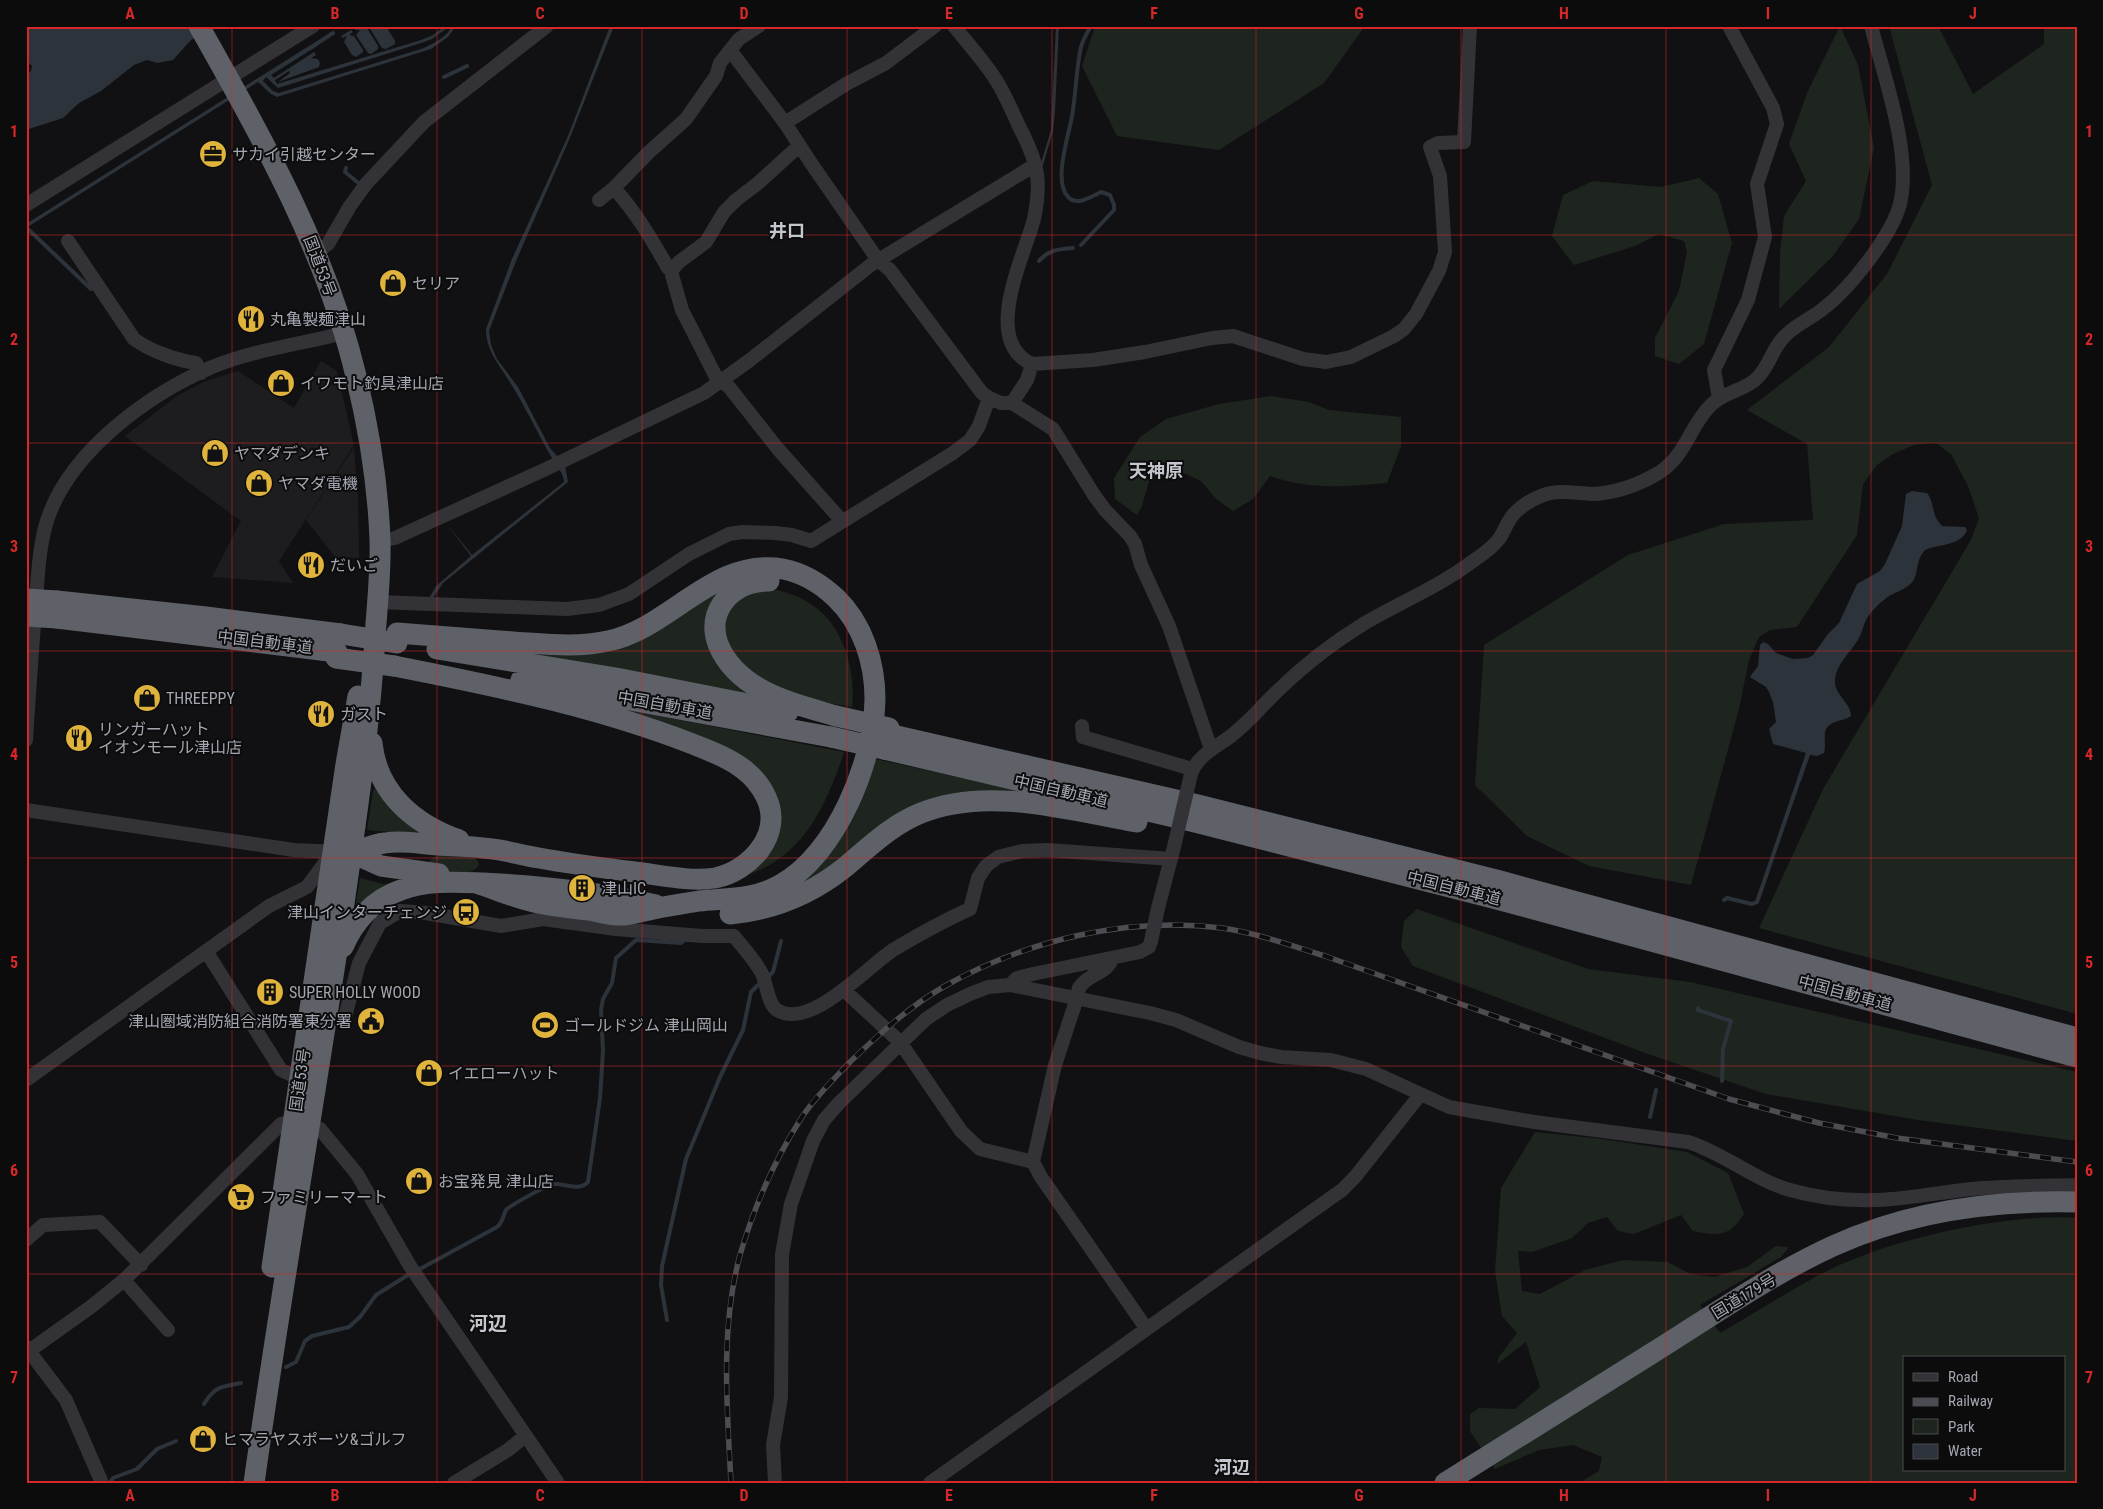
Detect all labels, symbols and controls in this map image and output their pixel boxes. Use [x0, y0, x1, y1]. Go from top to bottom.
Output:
text: A [125, 4, 135, 23]
text: B [331, 4, 340, 23]
text: C [535, 4, 545, 23]
text: D [739, 4, 749, 23]
text: E [945, 4, 953, 23]
text: F [1150, 4, 1158, 23]
text: G [1354, 4, 1364, 23]
text: H [1559, 4, 1569, 23]
text: I [1766, 4, 1770, 23]
text: J [1969, 4, 1977, 23]
text: 1 [10, 122, 18, 141]
text: 1 [2085, 122, 2093, 141]
office icon: サカイ引越センター [198, 139, 228, 169]
place label: サカイ引越センター [232, 145, 376, 164]
district label: 井口 [769, 220, 805, 241]
street label: 国道53号 [300, 233, 340, 299]
shop icon: セリア [378, 268, 408, 298]
place label: セリア [412, 274, 460, 293]
restaurant icon: 丸亀製麺津山 [236, 304, 266, 334]
place label: 丸亀製麺津山 [270, 310, 366, 329]
text: 2 [10, 330, 18, 349]
text: 2 [2085, 330, 2093, 349]
shop icon: イワモト釣具津山店 [266, 368, 296, 398]
place label: イワモト釣具津山店 [300, 374, 444, 393]
shop icon: ヤマダデンキ [200, 438, 230, 468]
place label: ヤマダデンキ [234, 444, 330, 463]
district label: 天神原 [1129, 460, 1183, 481]
shop icon: ヤマダ電機 [244, 468, 274, 498]
place label: ヤマダ電機 [278, 474, 358, 493]
text: 3 [10, 537, 18, 556]
text: 3 [2085, 537, 2093, 556]
restaurant icon: だいご [296, 550, 326, 580]
place label: だいご [330, 556, 378, 575]
street label: 中国自動車道 [216, 627, 314, 657]
shop icon: THREEPPY [132, 683, 162, 713]
street label: 中国自動車道 [616, 687, 714, 723]
place label: THREEPPY [166, 689, 235, 708]
restaurant icon: ガスト [306, 699, 336, 729]
place label: ガスト [340, 705, 388, 724]
place label: リンガーハット イオンモール津山店 [98, 720, 242, 757]
restaurant icon: リンガーハット イオンモール津山店 [64, 723, 94, 753]
text: 4 [10, 745, 18, 764]
text: 4 [2085, 745, 2093, 764]
street label: 中国自動車道 [1012, 771, 1110, 811]
street label: 中国自動車道 [1405, 867, 1503, 909]
building icon: 津山IC [567, 873, 597, 903]
place label: 津山IC [601, 879, 646, 898]
bus stop icon: 津山インターチェンジ [451, 897, 481, 927]
place label: 津山インターチェンジ [287, 903, 447, 922]
text: 5 [10, 953, 18, 972]
text: 5 [2085, 953, 2093, 972]
street label: 中国自動車道 [1796, 971, 1894, 1015]
building icon: SUPER HOLLY WOOD [255, 977, 285, 1007]
place label: SUPER HOLLY WOOD [289, 983, 421, 1002]
public building icon: 津山圏域消防組合消防署東分署 [356, 1006, 386, 1036]
sports icon: ゴールドジム 津山岡山 [530, 1010, 560, 1040]
place label: 津山圏域消防組合消防署東分署 [128, 1012, 352, 1031]
place label: ゴールドジム 津山岡山 [564, 1016, 728, 1035]
street label: 国道53号 [286, 1047, 314, 1113]
shop icon: イエローハット [414, 1058, 444, 1088]
place label: イエローハット [448, 1064, 560, 1083]
text: 6 [10, 1161, 18, 1180]
text: 6 [2085, 1161, 2093, 1180]
shop icon: お宝発見 津山店 [404, 1166, 434, 1196]
place label: お宝発見 津山店 [438, 1172, 554, 1191]
supermarket icon: ファミリーマート [226, 1182, 256, 1212]
place label: ファミリーマート [260, 1188, 388, 1207]
street label: 国道179号 [1708, 1269, 1780, 1323]
district label: 河辺 [469, 1312, 507, 1335]
legend [1903, 1356, 2066, 1472]
text: 7 [10, 1368, 18, 1387]
text: Road [1948, 1368, 1978, 1386]
text: 7 [2085, 1368, 2093, 1387]
text: Railway [1948, 1392, 1993, 1410]
text: Park [1948, 1418, 1975, 1436]
shop icon: ヒマラヤスポーツ&ゴルフ [188, 1424, 218, 1454]
place label: ヒマラヤスポーツ&ゴルフ [222, 1430, 406, 1449]
text: Water [1948, 1442, 1983, 1460]
district label: 河辺 [1214, 1457, 1250, 1478]
text: A [125, 1486, 135, 1505]
text: B [331, 1486, 340, 1505]
text: C [535, 1486, 545, 1505]
text: D [739, 1486, 749, 1505]
text: E [945, 1486, 953, 1505]
text: F [1150, 1486, 1158, 1505]
text: G [1354, 1486, 1364, 1505]
text: H [1559, 1486, 1569, 1505]
text: I [1766, 1486, 1770, 1505]
text: J [1969, 1486, 1977, 1505]

